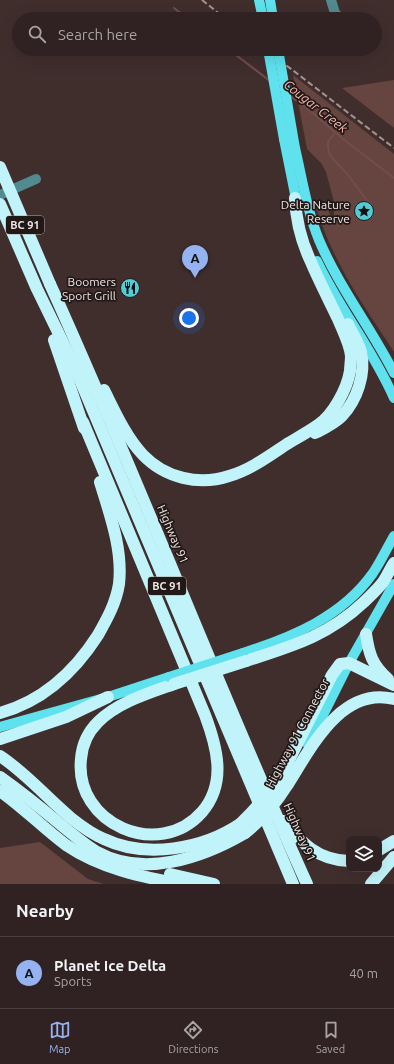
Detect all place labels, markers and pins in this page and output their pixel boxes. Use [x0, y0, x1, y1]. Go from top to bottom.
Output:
place label: Delta Nature Reserve [281, 198, 350, 225]
place icon: Delta Nature Reserve [353, 200, 375, 222]
pin: A [182, 245, 208, 278]
place label: Boomers Sport Grill [62, 275, 116, 302]
restaurant icon: Boomers Sport Grill [119, 277, 141, 299]

